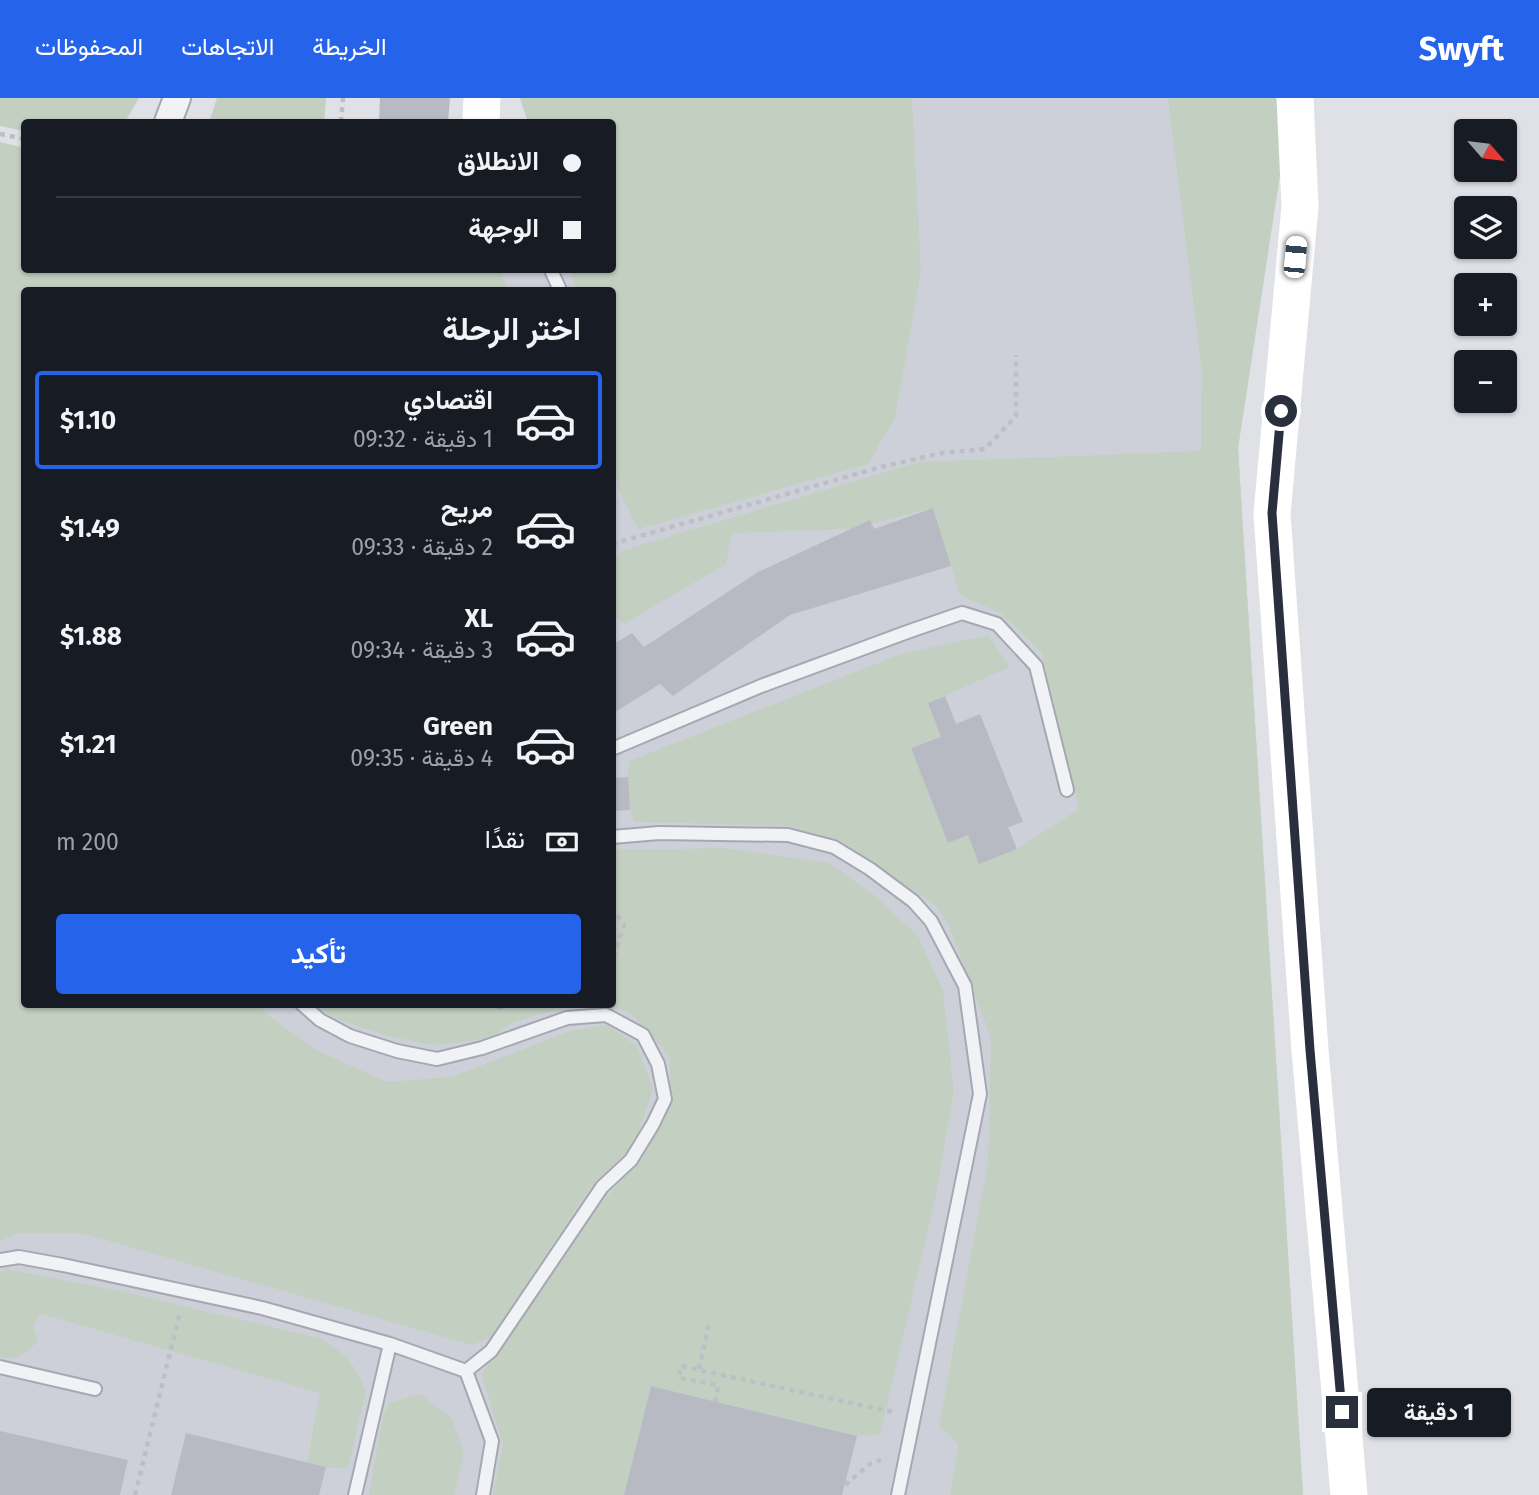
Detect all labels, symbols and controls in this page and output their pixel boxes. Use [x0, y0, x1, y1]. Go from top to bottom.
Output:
text: Swyft [1419, 29, 1504, 69]
text: المحفوظات [35, 33, 143, 61]
text: الاتجاهات [181, 33, 274, 61]
text: الخريطة [312, 33, 387, 61]
north arrow [1454, 119, 1517, 182]
map controls [1454, 119, 1517, 413]
text: الانطلاق [457, 146, 539, 177]
button: layers [1454, 196, 1517, 259]
text: الوجهة [468, 213, 539, 244]
car [1283, 235, 1308, 279]
button: + [1454, 273, 1517, 336]
text: اختر الرحلة [442, 310, 581, 348]
button: − [1454, 350, 1517, 413]
text: اقتصادي [404, 385, 493, 416]
icon: car [514, 389, 577, 452]
route start [1265, 395, 1297, 427]
text: $1.10 [60, 405, 116, 436]
text: 1 دقيقة · 09:32 [353, 425, 493, 453]
text: مريح [441, 493, 493, 524]
icon: car [514, 497, 577, 560]
text: $1.49 [60, 513, 120, 544]
text: 2 دقيقة · 09:33 [351, 533, 493, 561]
text: XL [465, 603, 493, 634]
icon: car [514, 605, 577, 668]
text: $1.88 [60, 621, 122, 652]
text: 3 دقيقة · 09:34 [350, 636, 493, 664]
text: Green [423, 711, 493, 742]
icon: car [514, 713, 577, 776]
text: $1.21 [60, 729, 117, 760]
text: 4 دقيقة · 09:35 [350, 744, 493, 772]
icon: cash [543, 823, 581, 861]
text: نقدًا [485, 824, 525, 855]
text: 200 m [56, 828, 119, 856]
button: تأكيد [56, 914, 581, 994]
callout: 1 دقيقة [1366, 1388, 1510, 1436]
route end [1326, 1396, 1358, 1428]
text: 1 دقيقة [1404, 1398, 1474, 1426]

